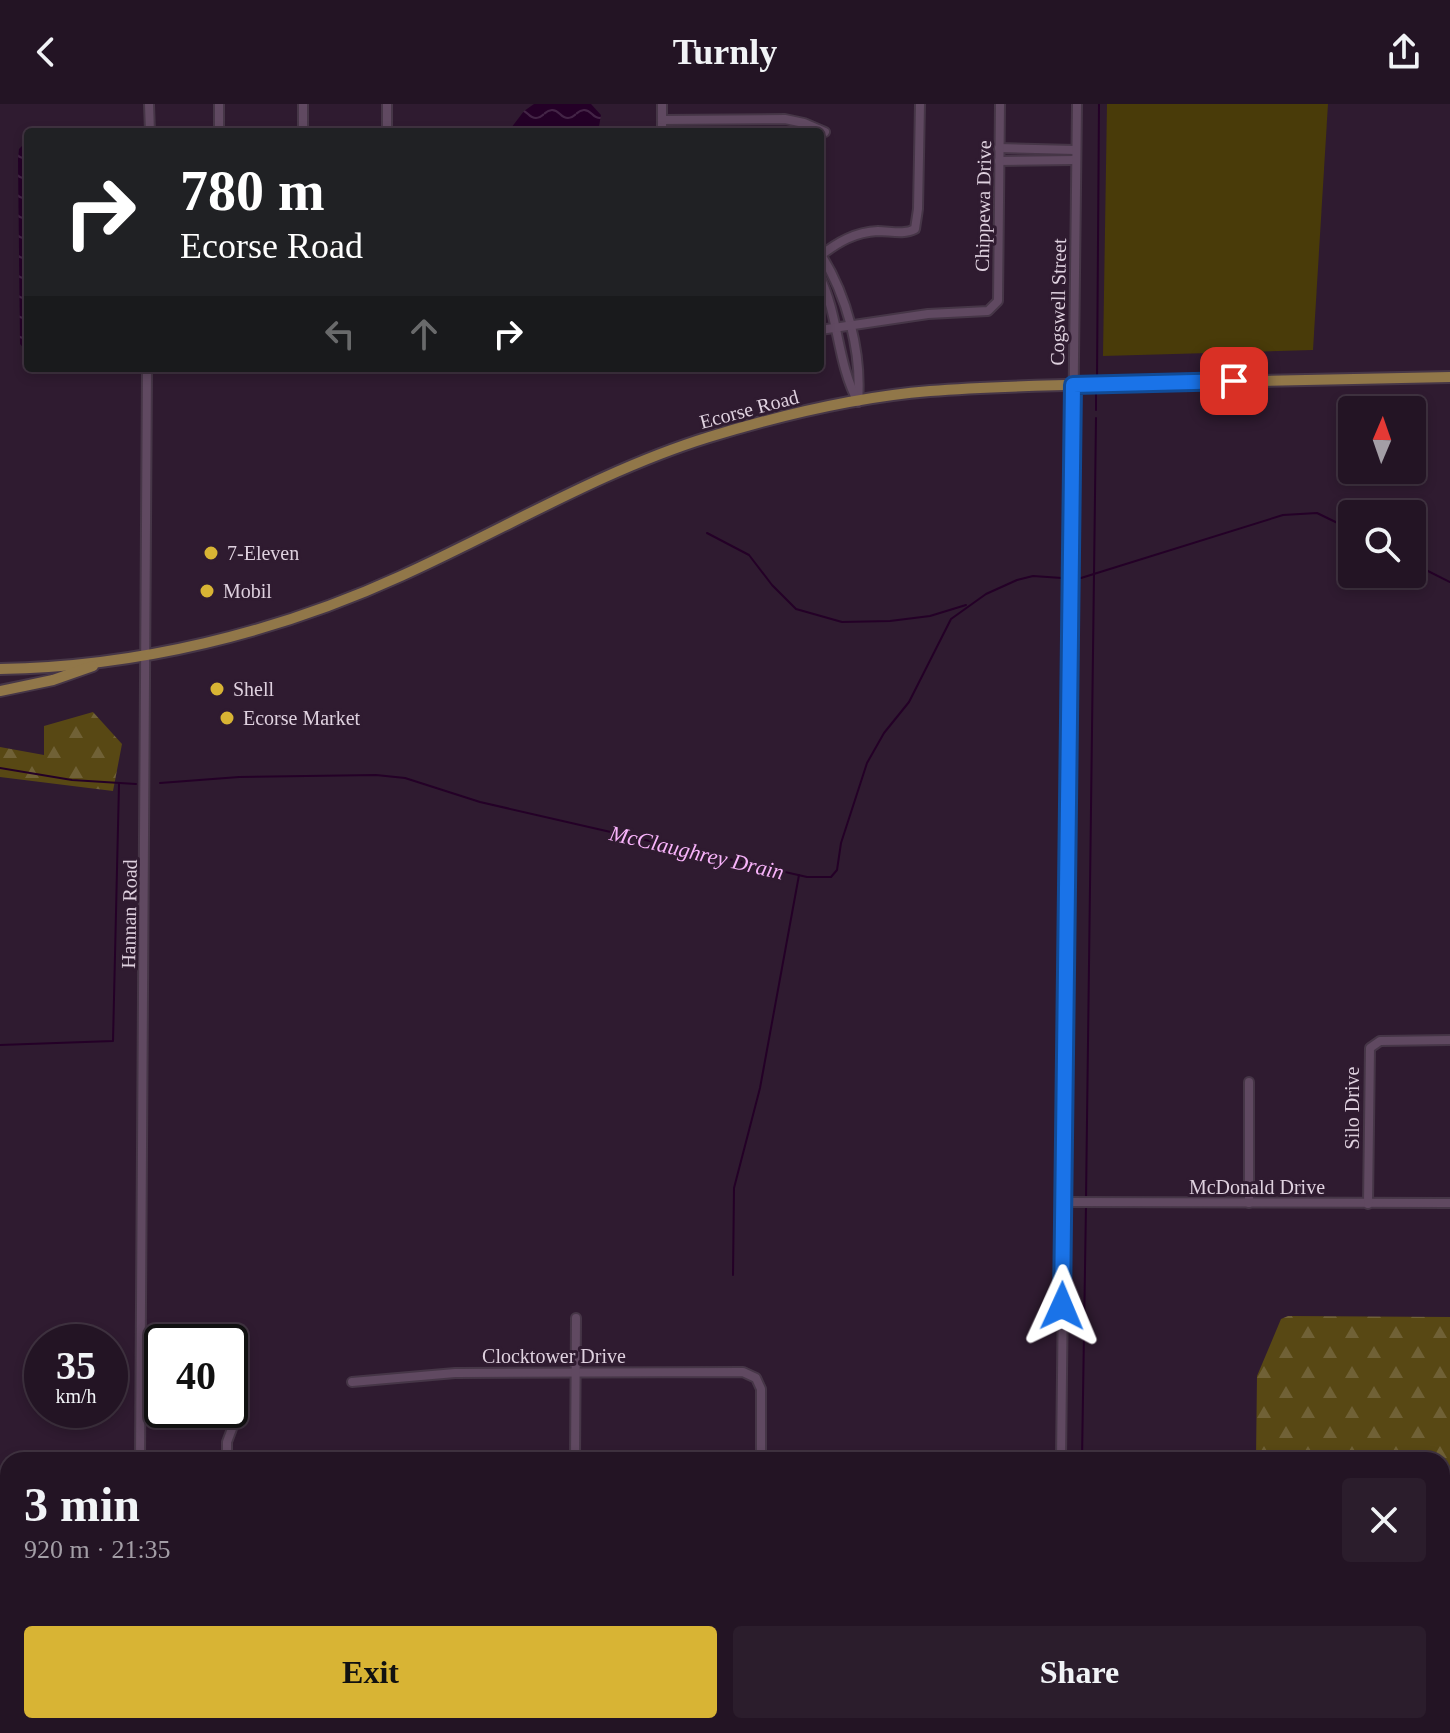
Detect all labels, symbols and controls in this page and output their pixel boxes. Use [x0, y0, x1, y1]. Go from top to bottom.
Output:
icon: back [24, 30, 68, 74]
icon: share [1382, 30, 1426, 74]
text: Turnly [673, 32, 777, 72]
street label: Chippewa Drive [971, 140, 996, 272]
icon: right [48, 160, 152, 264]
text: 780 m [180, 160, 325, 222]
text: Ecorse Road [180, 226, 363, 266]
street label: Cogswell Street [1046, 238, 1071, 366]
icon: left [318, 312, 362, 356]
icon: ahead [402, 312, 446, 356]
icon: right [486, 312, 530, 356]
pin [1200, 347, 1268, 415]
icon: arrive [1212, 359, 1256, 403]
street label: Ecorse Road [697, 385, 801, 433]
north arrow [1338, 396, 1426, 484]
map controls [1338, 396, 1426, 588]
button: search [1338, 500, 1426, 588]
place label: 7-Eleven [227, 542, 299, 564]
marker: 7-Eleven [202, 544, 220, 562]
place label: Mobil [223, 580, 272, 602]
marker: Mobil [198, 582, 216, 600]
place label: Shell [233, 678, 275, 700]
marker: Shell [208, 680, 226, 698]
place label: Ecorse Market [243, 707, 361, 729]
marker: Ecorse Market [218, 709, 236, 727]
water label: McClaughrey Drain [606, 820, 787, 885]
street label: Hannan Road [117, 859, 141, 969]
street label: Silo Drive [1341, 1066, 1363, 1149]
street label: McDonald Drive [1189, 1176, 1325, 1198]
position arrow [1020, 1264, 1104, 1348]
speed limit sign: 40 [144, 1324, 248, 1428]
text: 35 [56, 1343, 96, 1388]
street label: Clocktower Drive [482, 1345, 626, 1367]
text: km/h [55, 1385, 97, 1407]
text: 3 min [24, 1478, 140, 1531]
button: close [1342, 1478, 1426, 1562]
text: 920 m · 21:35 [24, 1535, 171, 1564]
button: Exit [24, 1626, 717, 1718]
button: Share [733, 1626, 1426, 1718]

